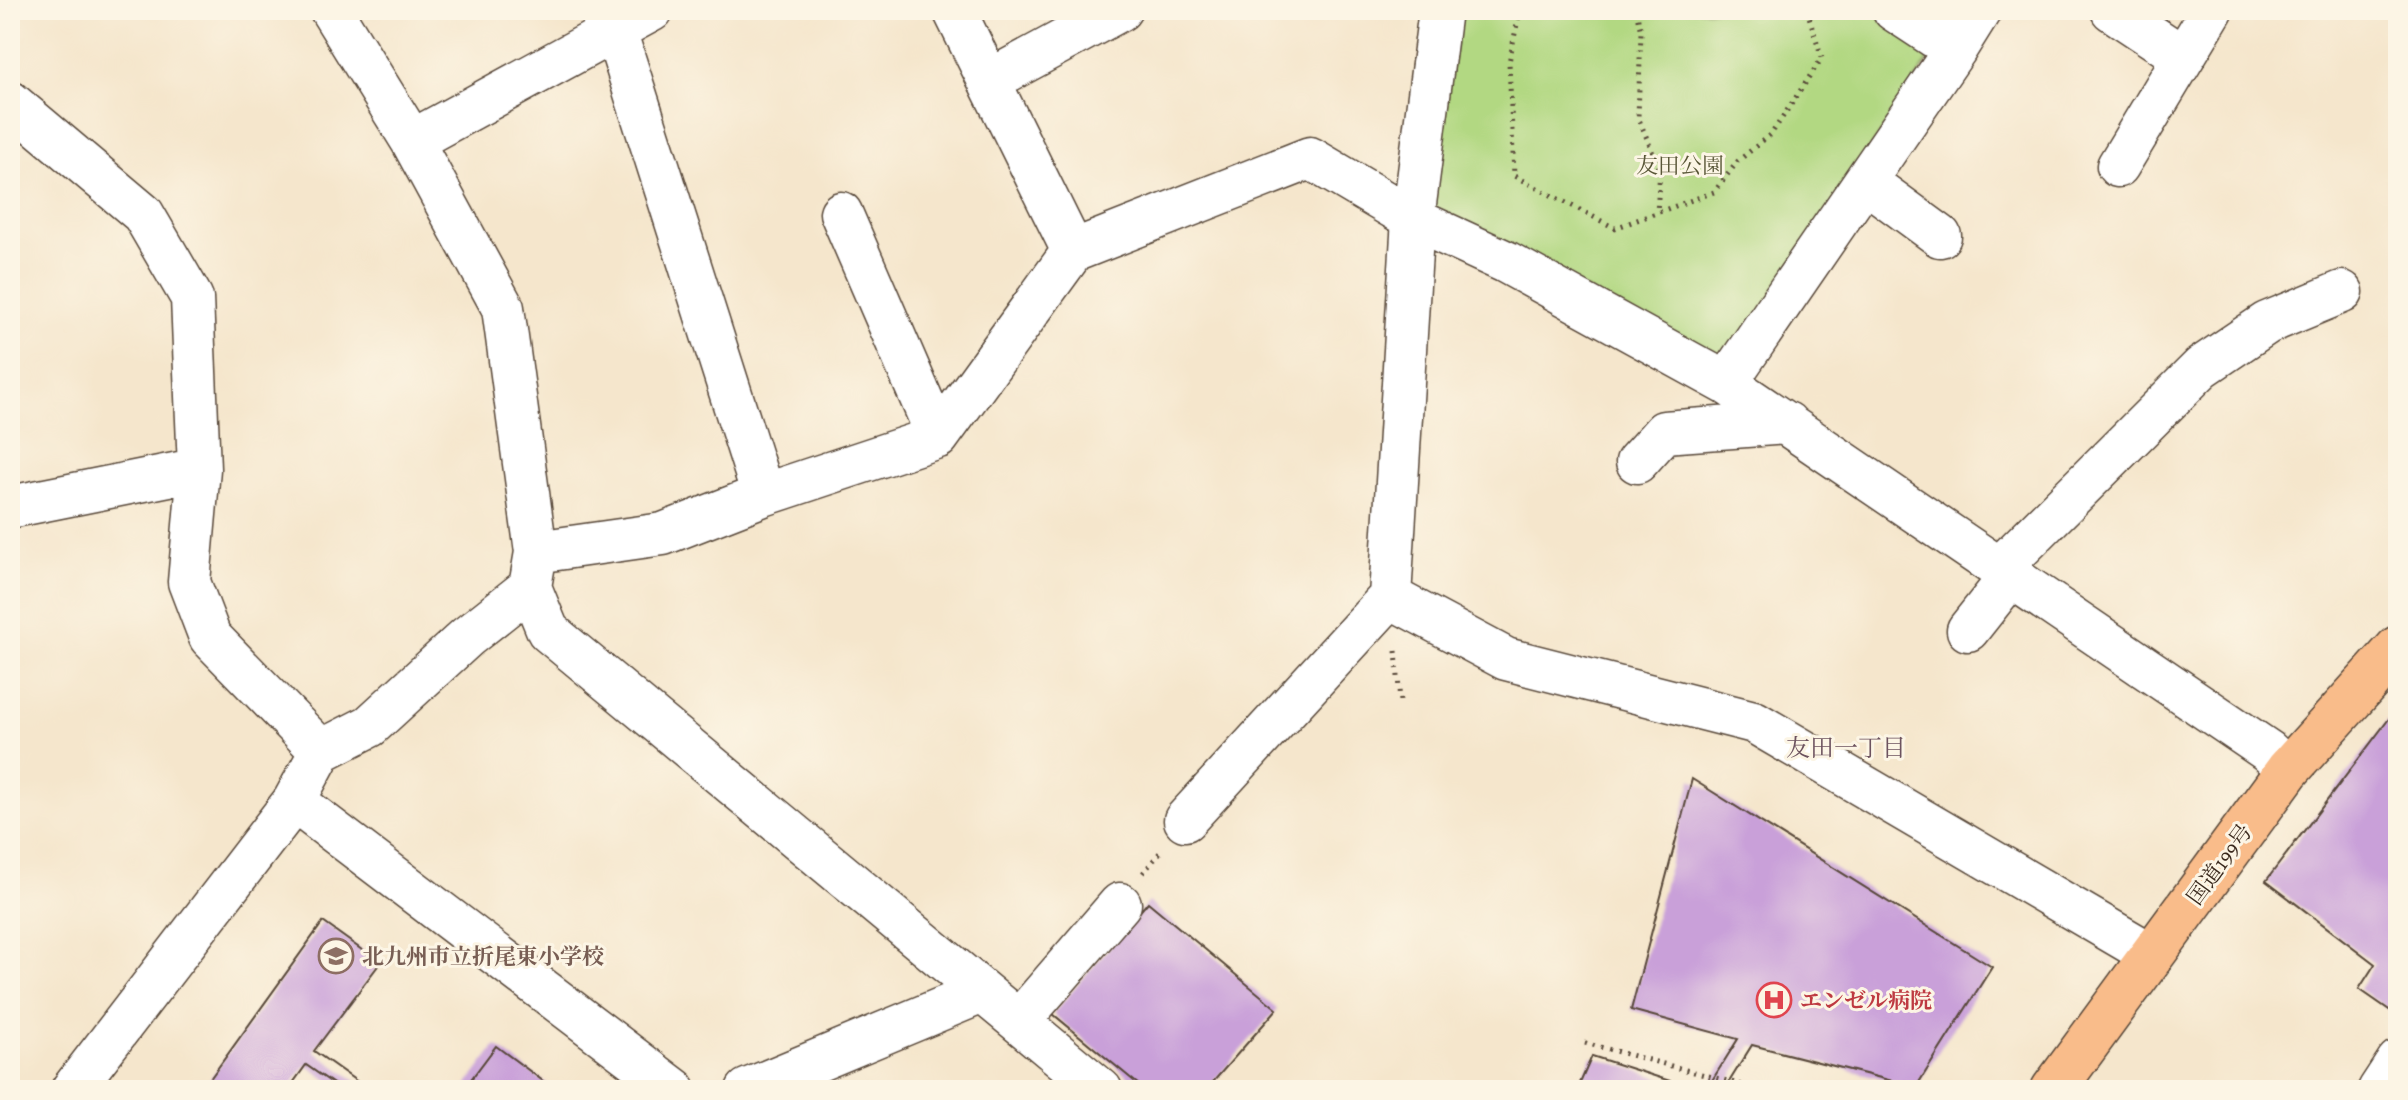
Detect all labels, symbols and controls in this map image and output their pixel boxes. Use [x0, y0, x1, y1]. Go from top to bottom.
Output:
park label: 友田公園 [1636, 151, 1724, 181]
district label: 友田一丁目 [1786, 732, 1906, 764]
street label: 国道199号 [2180, 818, 2259, 911]
school or university icon: 北九州市立折尾東小学校 [317, 937, 355, 975]
place label: 北九州市立折尾東小学校 [362, 942, 604, 972]
hospital icon: エンゼル病院 [1755, 981, 1793, 1019]
place label: エンゼル病院 [1800, 986, 1932, 1016]

